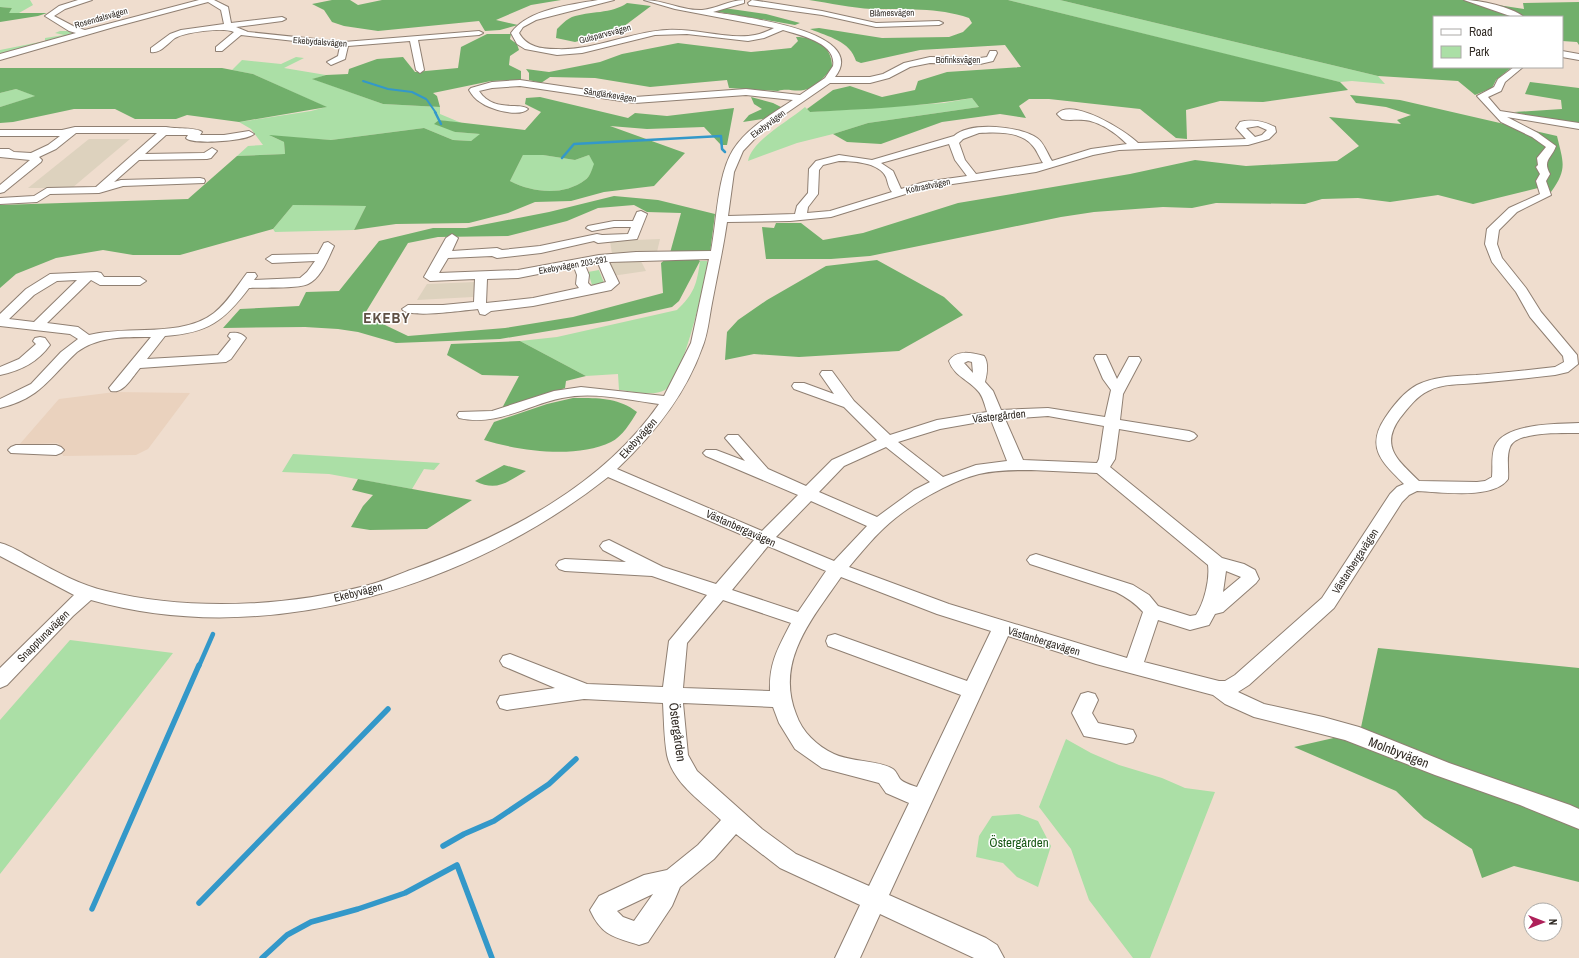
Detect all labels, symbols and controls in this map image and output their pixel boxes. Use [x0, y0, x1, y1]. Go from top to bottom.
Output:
street label: Rosendalsvägen [73, 5, 129, 31]
street label: Blåmesvägen [870, 7, 914, 19]
legend [1433, 16, 1563, 68]
street label: Gulsparvsvägen [578, 21, 632, 47]
text: Road [1469, 24, 1493, 40]
street label: Ekebydalsvägen [293, 34, 347, 50]
text: Park [1469, 44, 1489, 60]
street label: Bofinksvägen [936, 54, 980, 66]
street label: Sånglärkevägen [583, 85, 637, 105]
street label: Ekebyvägen [748, 107, 788, 141]
street label: Koltrastvägen [905, 175, 951, 197]
street label: Ekebyvägen 203-291 [538, 253, 608, 277]
district label: EKEBY [363, 307, 411, 328]
street label: Västergården [972, 406, 1026, 426]
street label: Ekebyvägen [616, 415, 660, 461]
street label: Västanbergavägen [704, 506, 778, 550]
street label: Västanbergavägen [1329, 526, 1381, 596]
street label: Ekebyvägen [332, 579, 384, 605]
street label: Snapptunavägen [14, 607, 72, 665]
street label: Västanbergavägen [1006, 623, 1082, 659]
street label: Östergården [665, 702, 690, 763]
street label: Molnbyvägen [1366, 733, 1432, 772]
park label: Östergården [989, 834, 1049, 851]
north arrow [1523, 902, 1563, 942]
text: N [1546, 919, 1560, 925]

